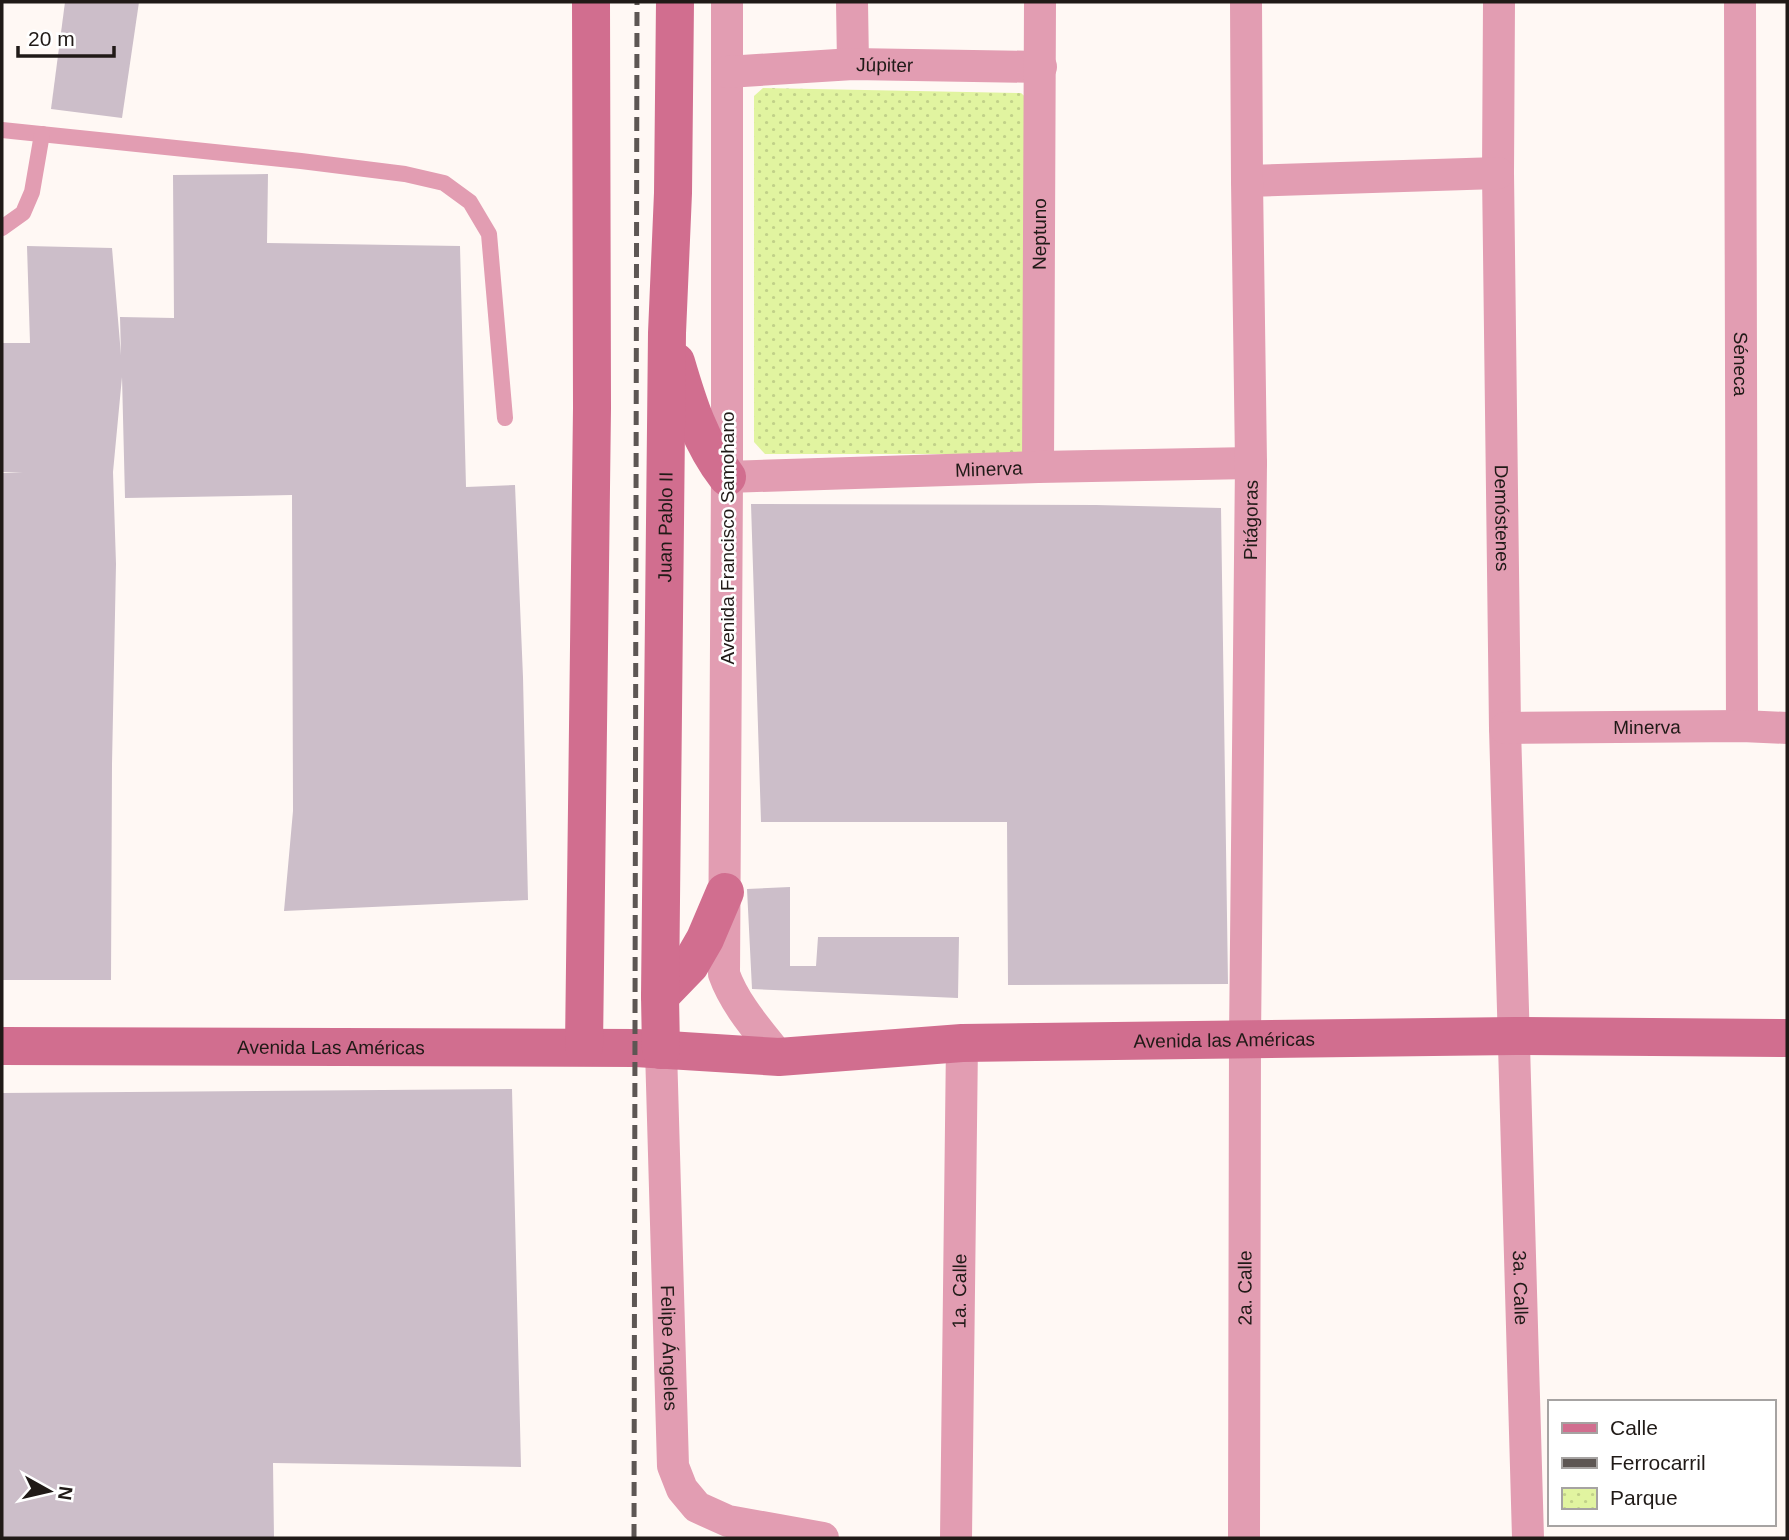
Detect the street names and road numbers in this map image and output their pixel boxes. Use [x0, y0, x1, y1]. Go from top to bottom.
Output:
street label: Júpiter [856, 54, 914, 75]
street label: Neptuno [1028, 198, 1050, 270]
street label: Séneca [1730, 332, 1752, 397]
street label: Avenida Francisco Samohano [717, 411, 738, 665]
street label: Minerva [955, 457, 1023, 480]
street label: Demóstenes [1491, 464, 1514, 571]
street label: Juan Pablo II [654, 471, 676, 583]
street label: Pitágoras [1239, 480, 1261, 560]
street label: Minerva [1613, 716, 1681, 738]
street label: Avenida las Américas [1133, 1028, 1315, 1051]
street label: Avenida Las Américas [237, 1036, 425, 1058]
street label: 2a. Calle [1234, 1250, 1255, 1326]
street label: 3a. Calle [1509, 1250, 1532, 1326]
street label: 1a. Calle [948, 1253, 970, 1329]
street label: Felipe Ángeles [657, 1285, 682, 1411]

